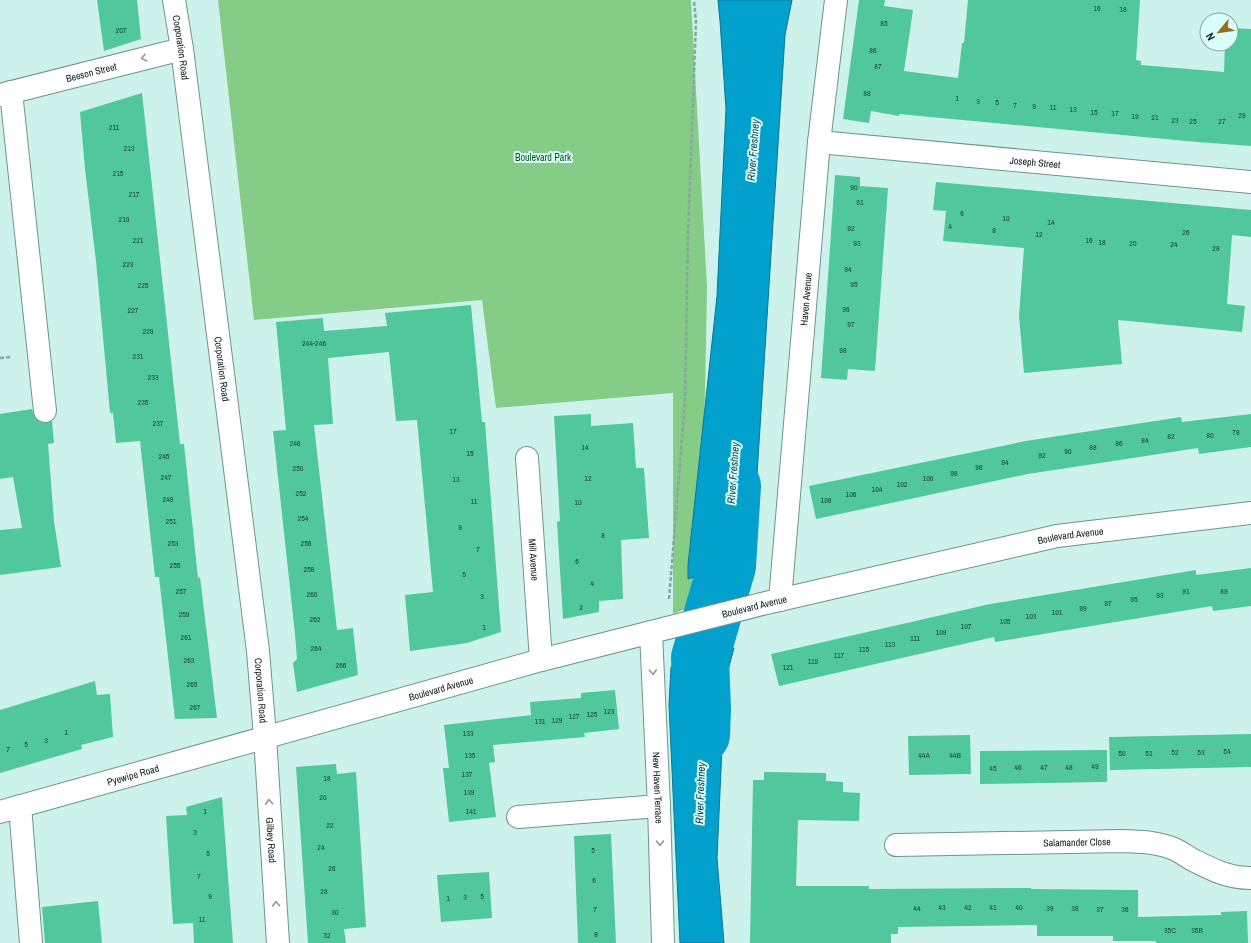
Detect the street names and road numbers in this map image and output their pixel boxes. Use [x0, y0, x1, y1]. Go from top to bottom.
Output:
street label: Corporation Road [170, 14, 192, 81]
street label: Beeson Street [64, 59, 119, 85]
street label: Joseph Street [1009, 153, 1062, 171]
street label: Haven Avenue [797, 272, 814, 326]
street label: Corporation Road [212, 336, 233, 402]
street label: Boulevard Avenue [1036, 524, 1104, 547]
street label: Mill Avenue [526, 538, 542, 582]
street label: Boulevard Avenue [720, 592, 789, 620]
street label: Corporation Road [252, 657, 270, 723]
street label: Boulevard Avenue [407, 673, 475, 703]
street label: New Haven Terrace [650, 752, 666, 824]
street label: Pyewipe Road [105, 761, 160, 788]
street label: Gilbey Road [264, 817, 279, 863]
street label: Salamander Close [1043, 835, 1111, 849]

